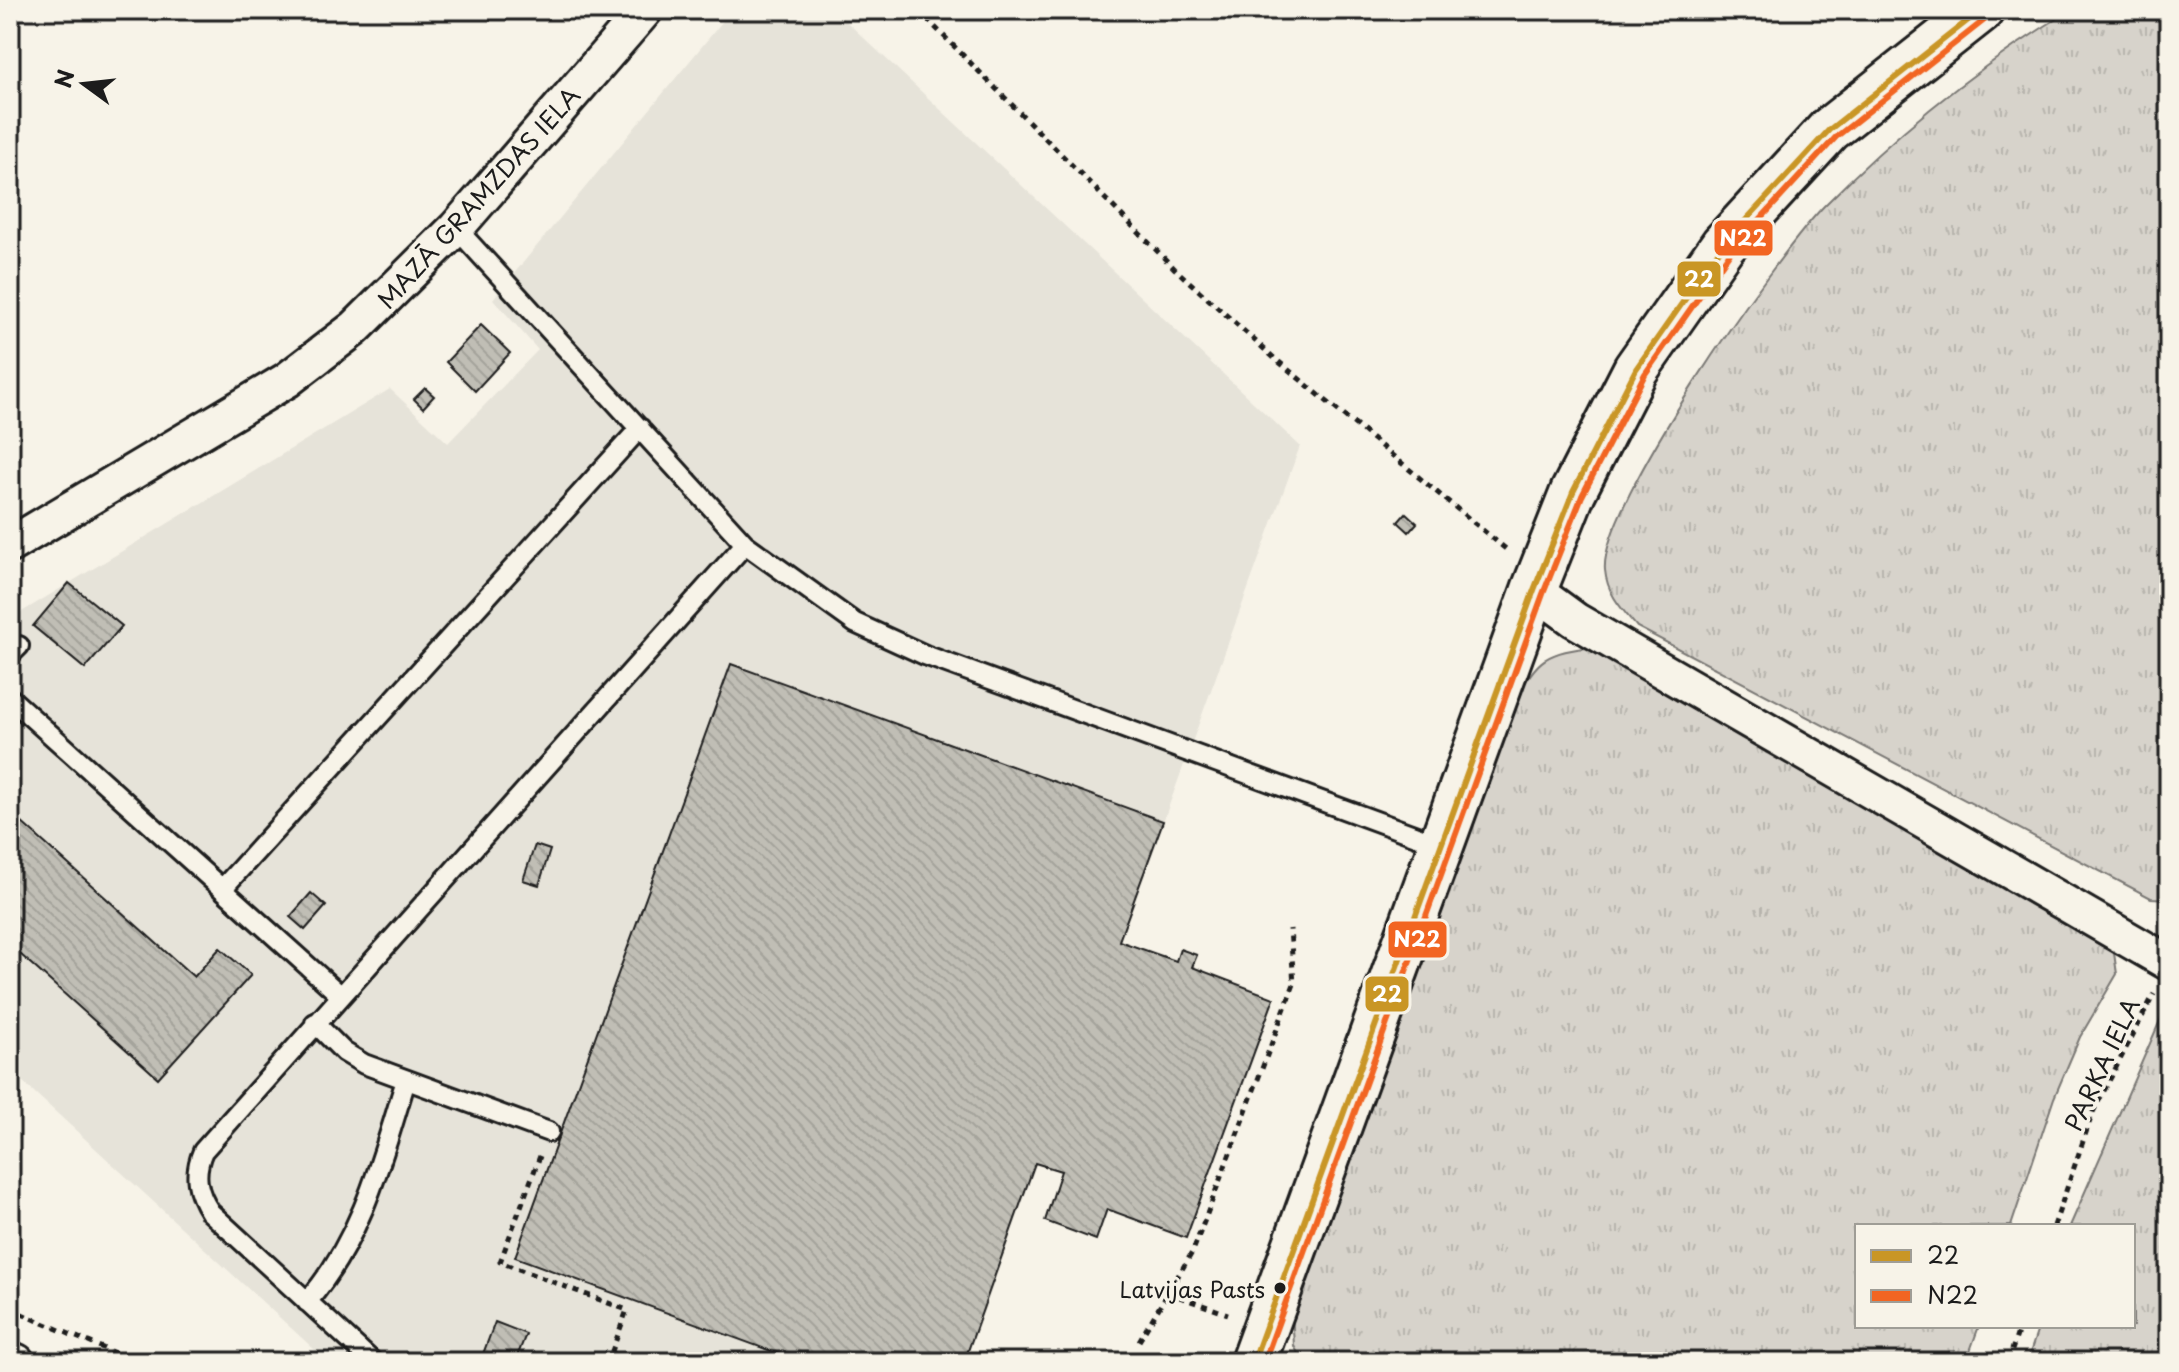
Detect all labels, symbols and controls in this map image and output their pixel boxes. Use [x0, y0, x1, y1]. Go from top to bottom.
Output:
north arrow [44, 44, 124, 124]
text: N [45, 66, 81, 91]
street label: MAZĀ GRAMZDAS IELA [368, 78, 588, 316]
line badge: N22 [1713, 219, 1774, 257]
text: N22 [1719, 220, 1767, 253]
line badge: 22 [1676, 260, 1722, 298]
text: 22 [1684, 261, 1714, 294]
line badge: N22 [1387, 920, 1448, 959]
text: N22 [1393, 921, 1441, 954]
line badge: 22 [1364, 975, 1410, 1013]
text: 22 [1372, 976, 1402, 1009]
street label: PARKA IELA [2054, 992, 2148, 1136]
legend [1855, 1224, 2135, 1328]
text: 22 [1927, 1236, 1959, 1272]
place label: Latvijas Pasts [1120, 1272, 1265, 1305]
text: N22 [1927, 1276, 1978, 1312]
marker: Latvijas Pasts [1272, 1280, 1288, 1296]

